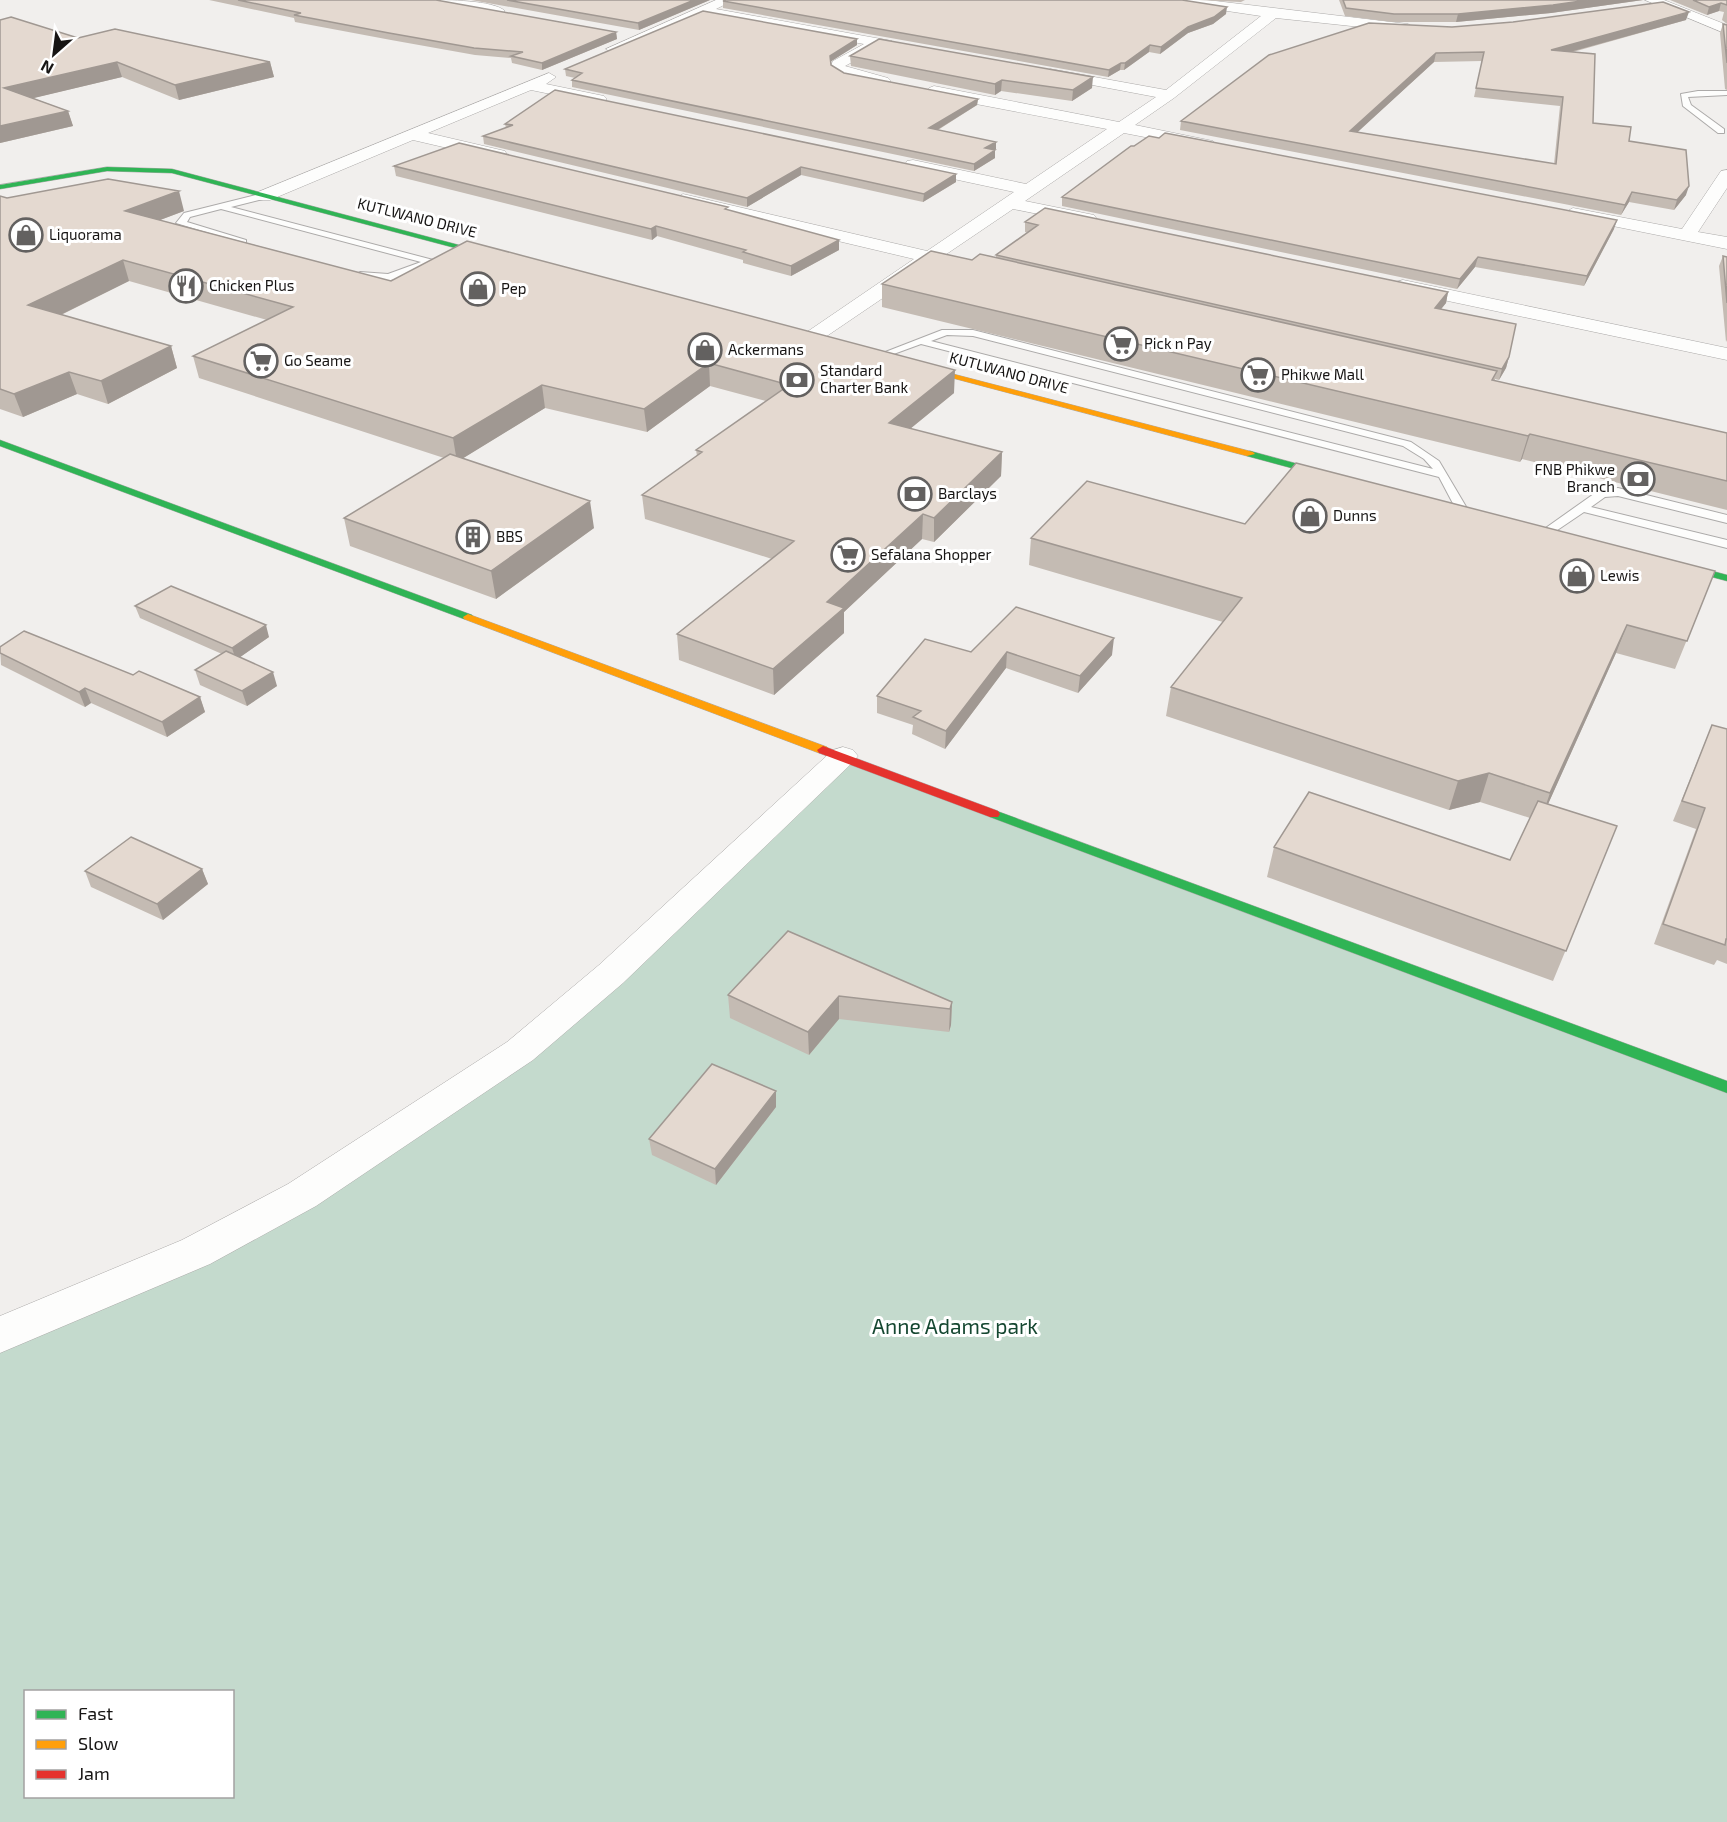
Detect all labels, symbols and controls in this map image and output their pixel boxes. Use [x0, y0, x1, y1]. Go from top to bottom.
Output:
north arrow [24, 24, 84, 84]
text: N [37, 57, 56, 79]
street label: KUTLWANO DRIVE [356, 193, 479, 241]
shop icon: Liquorama [8, 217, 44, 253]
place label: Liquorama [49, 225, 122, 243]
restaurant icon: Chicken Plus [168, 268, 204, 304]
shop icon: Pep [460, 271, 496, 307]
place label: Chicken Plus [209, 276, 294, 294]
place label: Pep [501, 279, 527, 297]
supermarket icon: Pick n Pay [1103, 326, 1139, 362]
shop icon: Ackermans [687, 332, 723, 368]
place label: Pick n Pay [1144, 334, 1212, 352]
place label: Ackermans [728, 340, 804, 358]
supermarket icon: Go Seame [243, 343, 279, 379]
street label: KUTLWANO DRIVE [948, 347, 1071, 397]
place label: Go Seame [284, 351, 351, 369]
supermarket icon: Phikwe Mall [1240, 357, 1276, 393]
place label: Standard Charter Bank [820, 361, 909, 396]
bank icon: Standard Charter Bank [779, 362, 815, 398]
place label: Phikwe Mall [1281, 365, 1364, 383]
place label: FNB Phikwe Branch [1534, 460, 1615, 495]
bank icon: FNB Phikwe Branch [1620, 461, 1656, 497]
bank icon: Barclays [897, 476, 933, 512]
place label: Barclays [938, 484, 997, 502]
shop icon: Dunns [1292, 498, 1328, 534]
place label: Dunns [1333, 506, 1377, 524]
building icon: BBS [455, 519, 491, 555]
place label: BBS [496, 527, 523, 545]
supermarket icon: Sefalana Shopper [830, 537, 866, 573]
place label: Sefalana Shopper [871, 545, 992, 563]
shop icon: Lewis [1559, 558, 1595, 594]
place label: Lewis [1600, 566, 1639, 584]
park label: Anne Adams park [872, 1313, 1038, 1338]
legend [24, 1690, 234, 1798]
text: Fast [78, 1702, 113, 1724]
text: Slow [78, 1732, 119, 1754]
text: Jam [78, 1762, 110, 1784]

